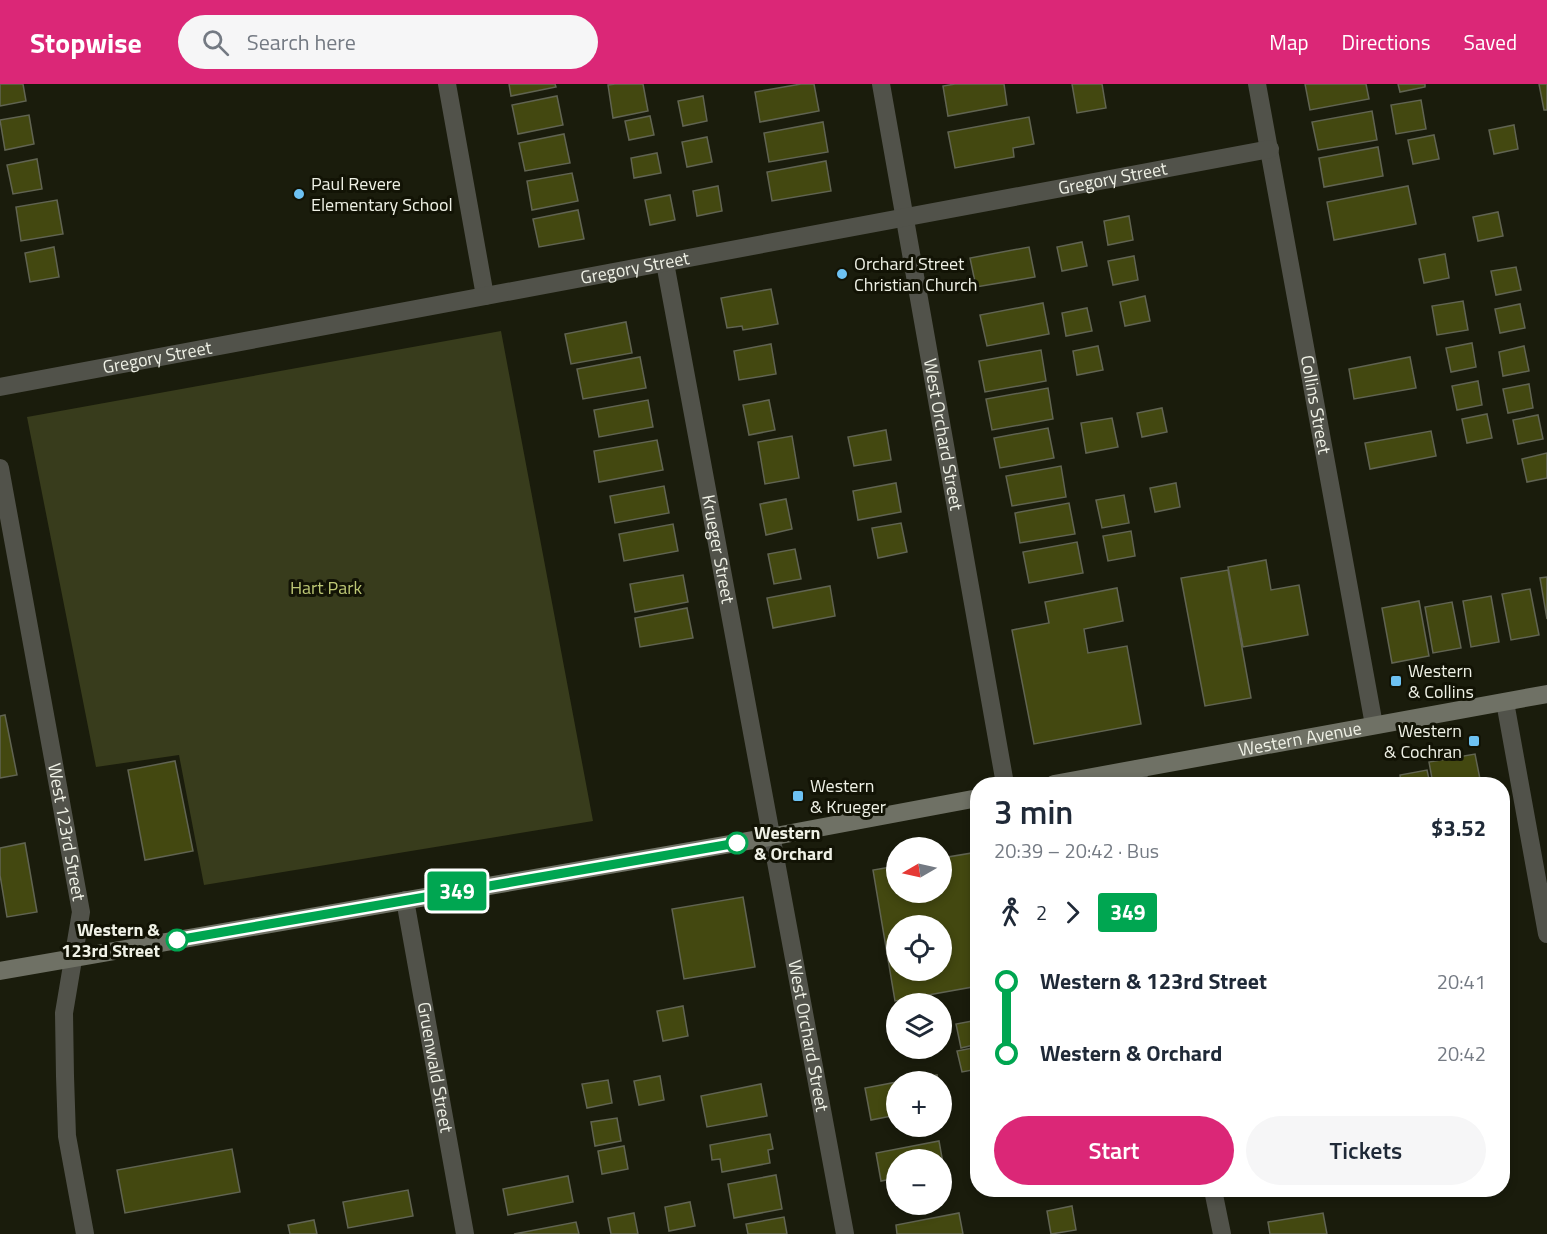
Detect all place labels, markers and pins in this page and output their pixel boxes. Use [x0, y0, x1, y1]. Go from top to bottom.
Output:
place label: Paul Revere Elementary School [311, 170, 453, 218]
marker: Paul Revere Elementary School [292, 187, 306, 201]
place label: Orchard Street Christian Church [854, 250, 977, 298]
marker: Orchard Street Christian Church [835, 267, 849, 281]
place label: Western & Collins [1408, 657, 1474, 705]
marker: Western & Collins [1389, 674, 1403, 688]
place label: Western & Cochran [1384, 717, 1462, 765]
marker: Western & Cochran [1467, 734, 1481, 748]
place label: Western & Krueger [810, 772, 886, 820]
marker: Western & Krueger [791, 789, 805, 803]
place label: Western & Orchard [754, 819, 833, 867]
marker: Western & Orchard [726, 832, 748, 854]
place label: Western & 123rd Street [61, 916, 160, 964]
marker: Western & 123rd Street [166, 929, 188, 951]

